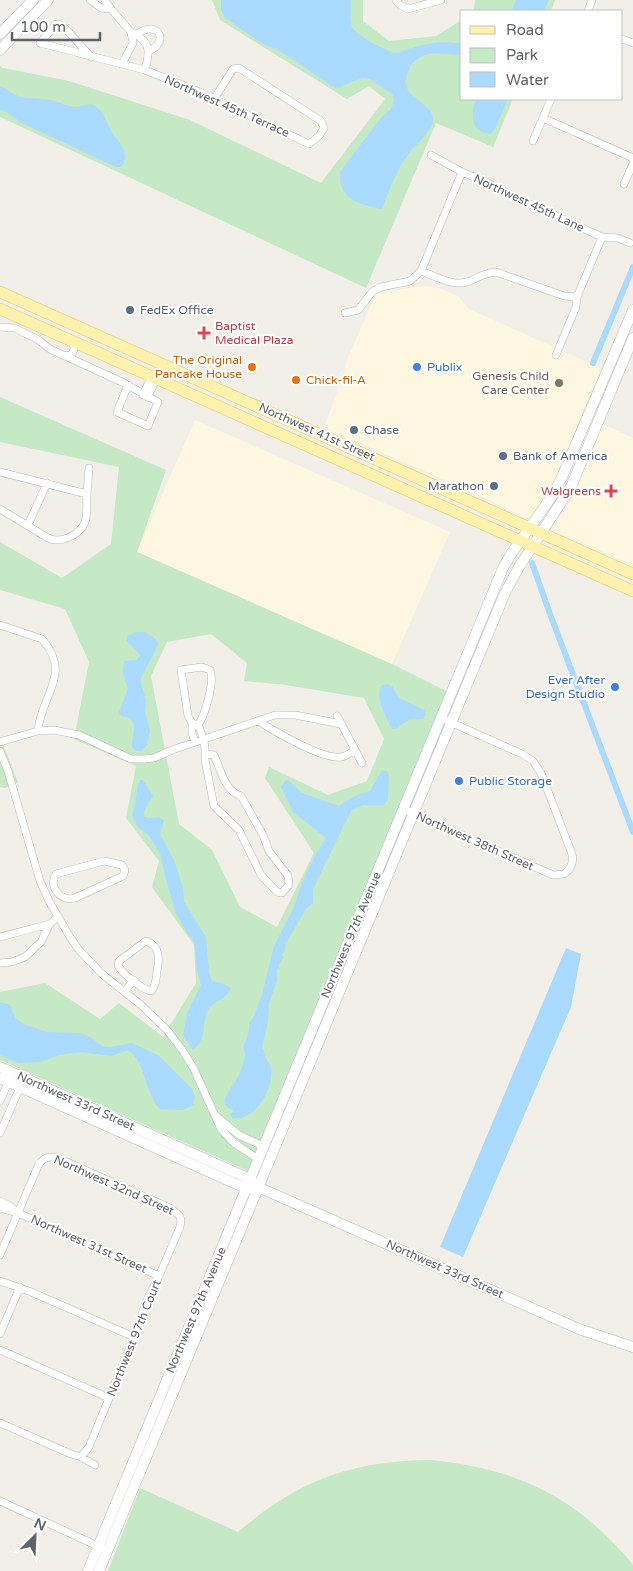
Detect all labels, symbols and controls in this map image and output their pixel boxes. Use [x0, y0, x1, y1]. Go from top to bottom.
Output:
scale bar [12, 10, 100, 42]
legend [460, 10, 623, 100]
text: 100 m [20, 18, 66, 36]
text: Road [506, 21, 544, 39]
text: Park [506, 46, 538, 64]
text: Water [506, 71, 549, 89]
street label: Northwest 45th Terrace [162, 72, 292, 140]
street label: Northwest 45th Lane [471, 171, 587, 235]
place label: FedEx Office [140, 303, 214, 317]
marker: FedEx Office [124, 304, 136, 316]
place label: Baptist Medical Plaza [215, 319, 293, 347]
marker: Baptist Medical Plaza [197, 326, 211, 340]
place label: The Original Pancake House [155, 353, 242, 381]
place label: Publix [427, 360, 462, 374]
marker: The Original Pancake House [246, 361, 258, 373]
marker: Publix [411, 361, 423, 373]
place label: Genesis Child Care Center [472, 369, 549, 397]
place label: Chick-fil-A [306, 373, 366, 387]
marker: Chick-fil-A [290, 374, 302, 386]
marker: Genesis Child Care Center [553, 377, 565, 389]
street label: Northwest 41st Street [257, 400, 378, 464]
place label: Chase [364, 423, 399, 437]
marker: Chase [348, 424, 360, 436]
place label: Bank of America [513, 449, 607, 463]
marker: Bank of America [497, 450, 509, 462]
place label: Marathon [428, 479, 484, 493]
marker: Marathon [488, 480, 500, 492]
place label: Walgreens [541, 484, 601, 498]
marker: Walgreens [605, 485, 617, 497]
place label: Ever After Design Studio [526, 673, 605, 701]
marker: Ever After Design Studio [609, 681, 621, 693]
place label: Public Storage [469, 774, 552, 788]
marker: Public Storage [453, 775, 465, 787]
street label: Northwest 38th Street [414, 809, 536, 873]
street label: Northwest 97th Avenue [318, 870, 384, 1000]
street label: Northwest 33rd Street [15, 1069, 137, 1133]
street label: Northwest 32nd Street [52, 1152, 177, 1218]
street label: Northwest 31st Street [29, 1212, 150, 1276]
street label: Northwest 33rd Street [384, 1237, 506, 1301]
street label: Northwest 97th Avenue [163, 1245, 229, 1375]
street label: Northwest 97th Court [104, 1277, 164, 1398]
north arrow [10, 1511, 60, 1561]
text: N [31, 1515, 49, 1535]

